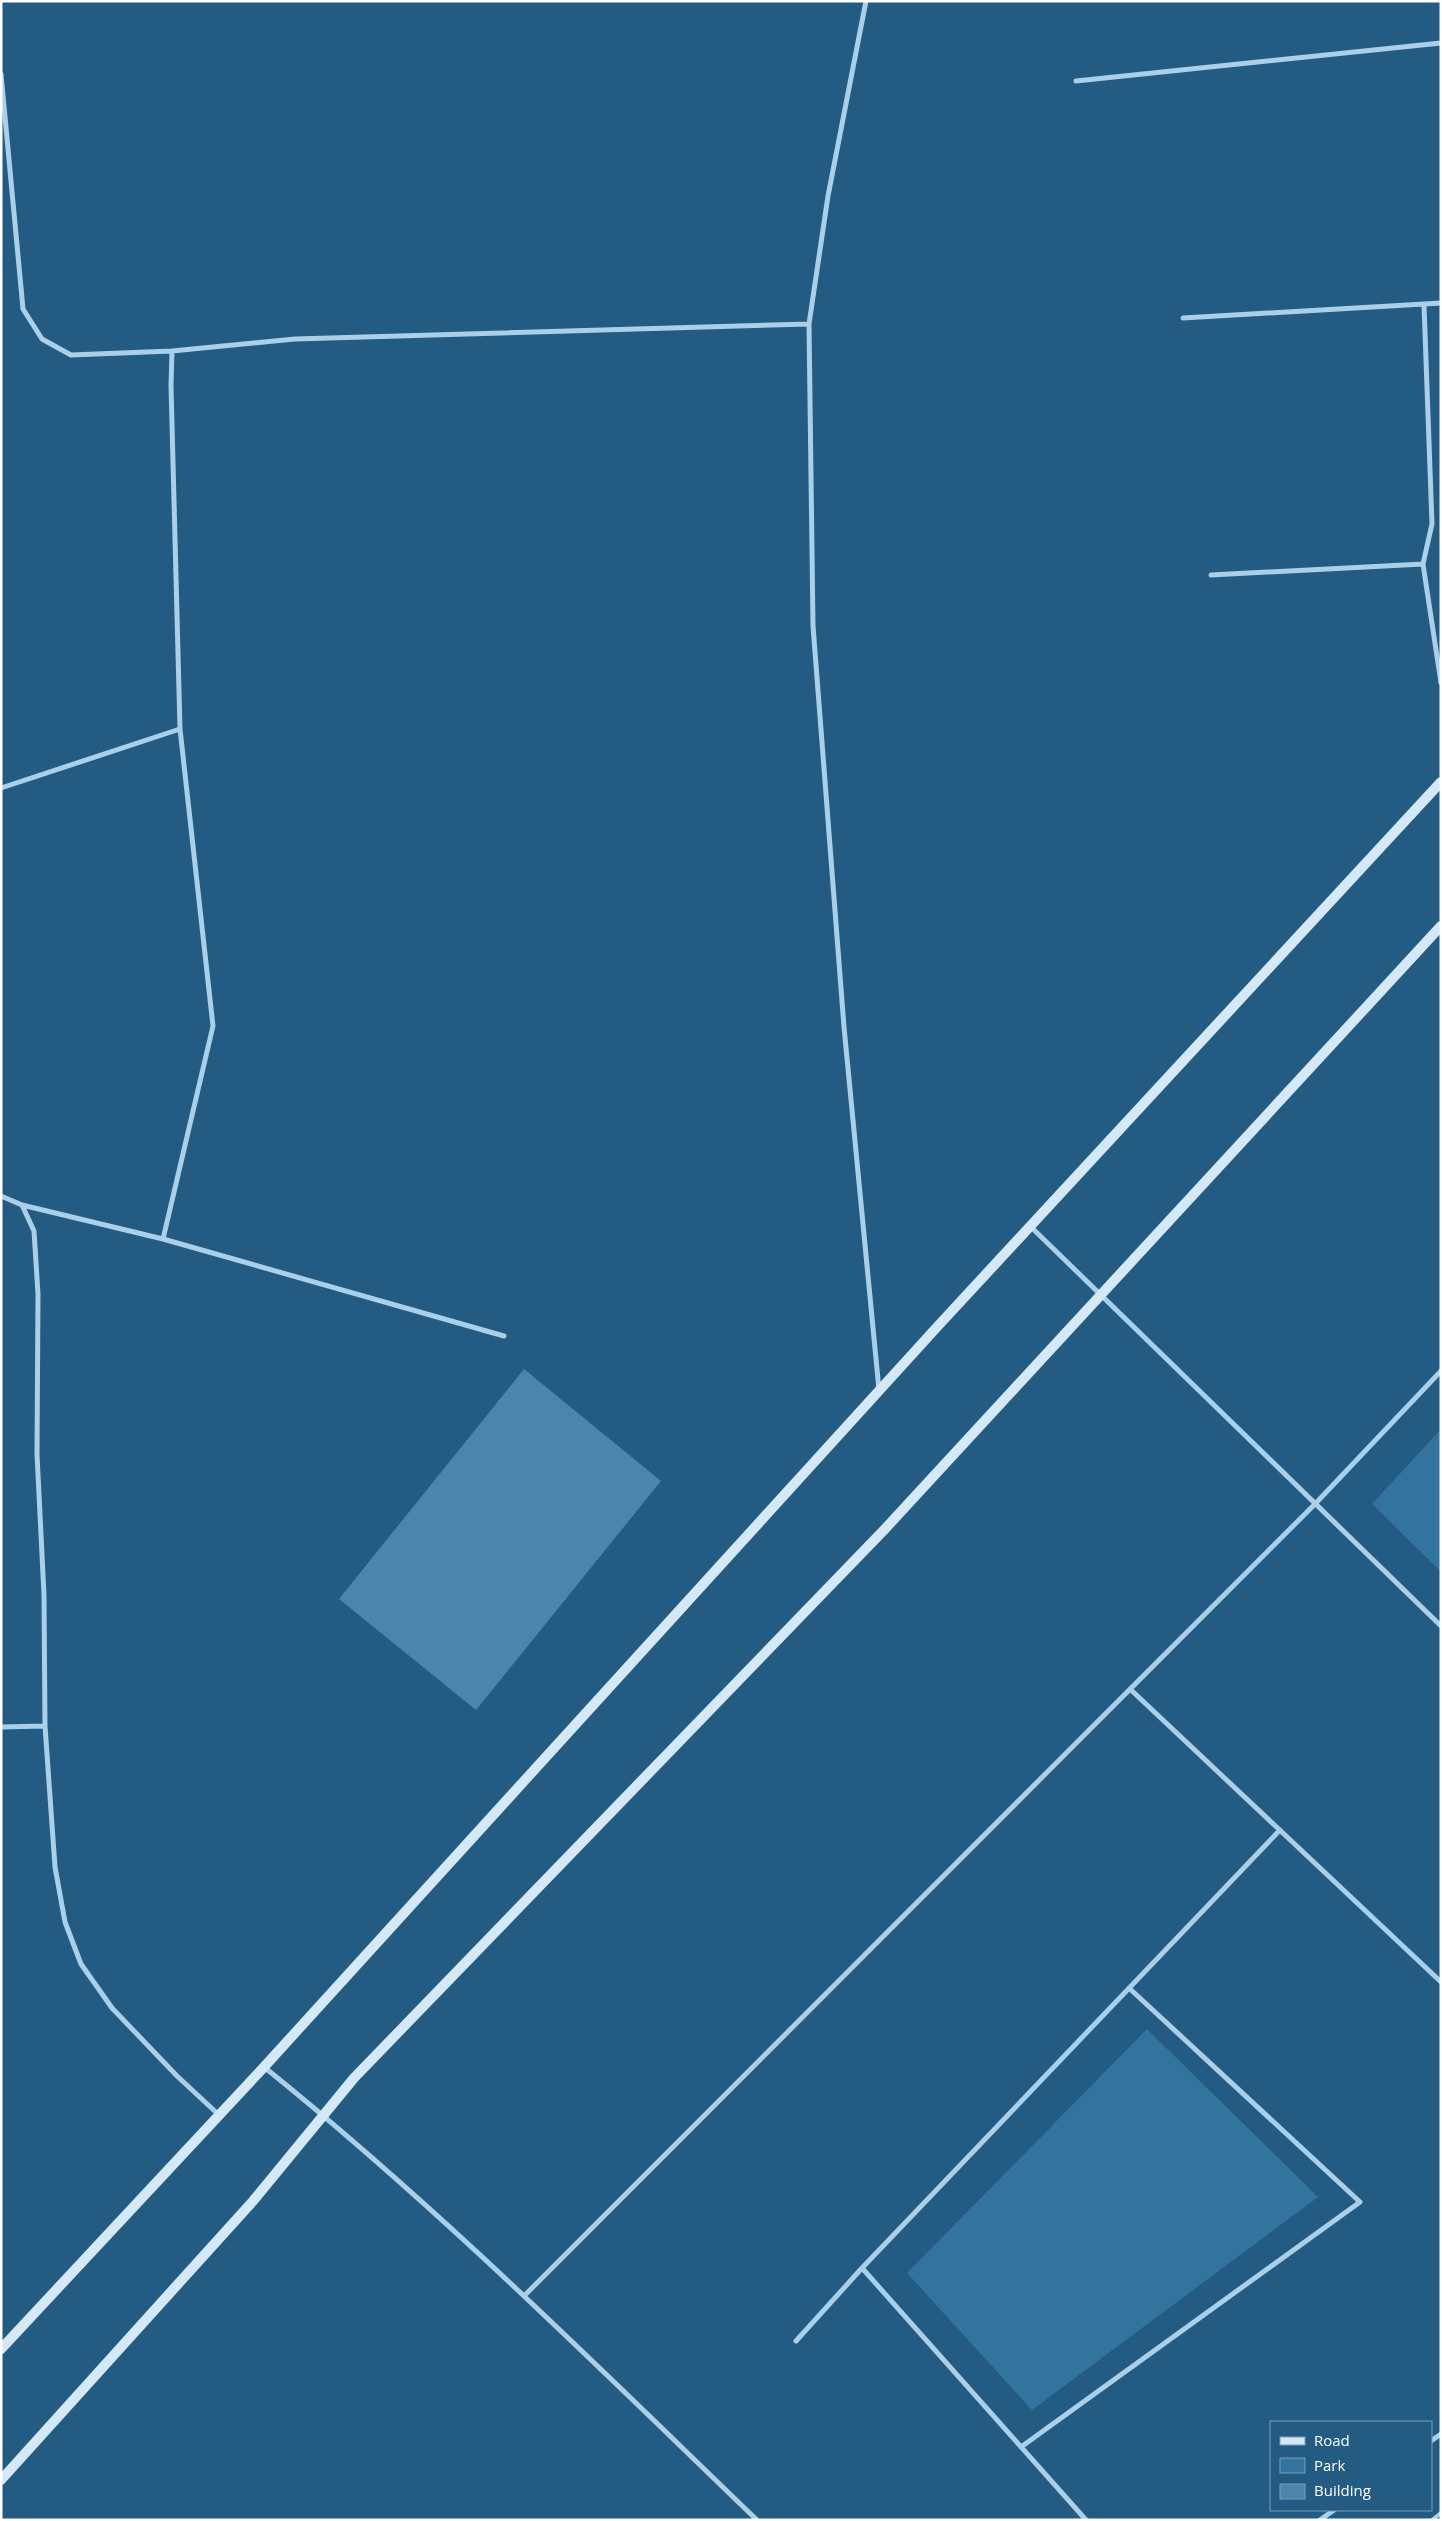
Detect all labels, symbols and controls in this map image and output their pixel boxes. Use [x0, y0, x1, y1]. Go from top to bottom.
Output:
legend [1270, 2421, 1432, 2511]
text: Road [1314, 2430, 1350, 2450]
text: Park [1314, 2455, 1345, 2475]
text: Building [1314, 2480, 1371, 2500]

